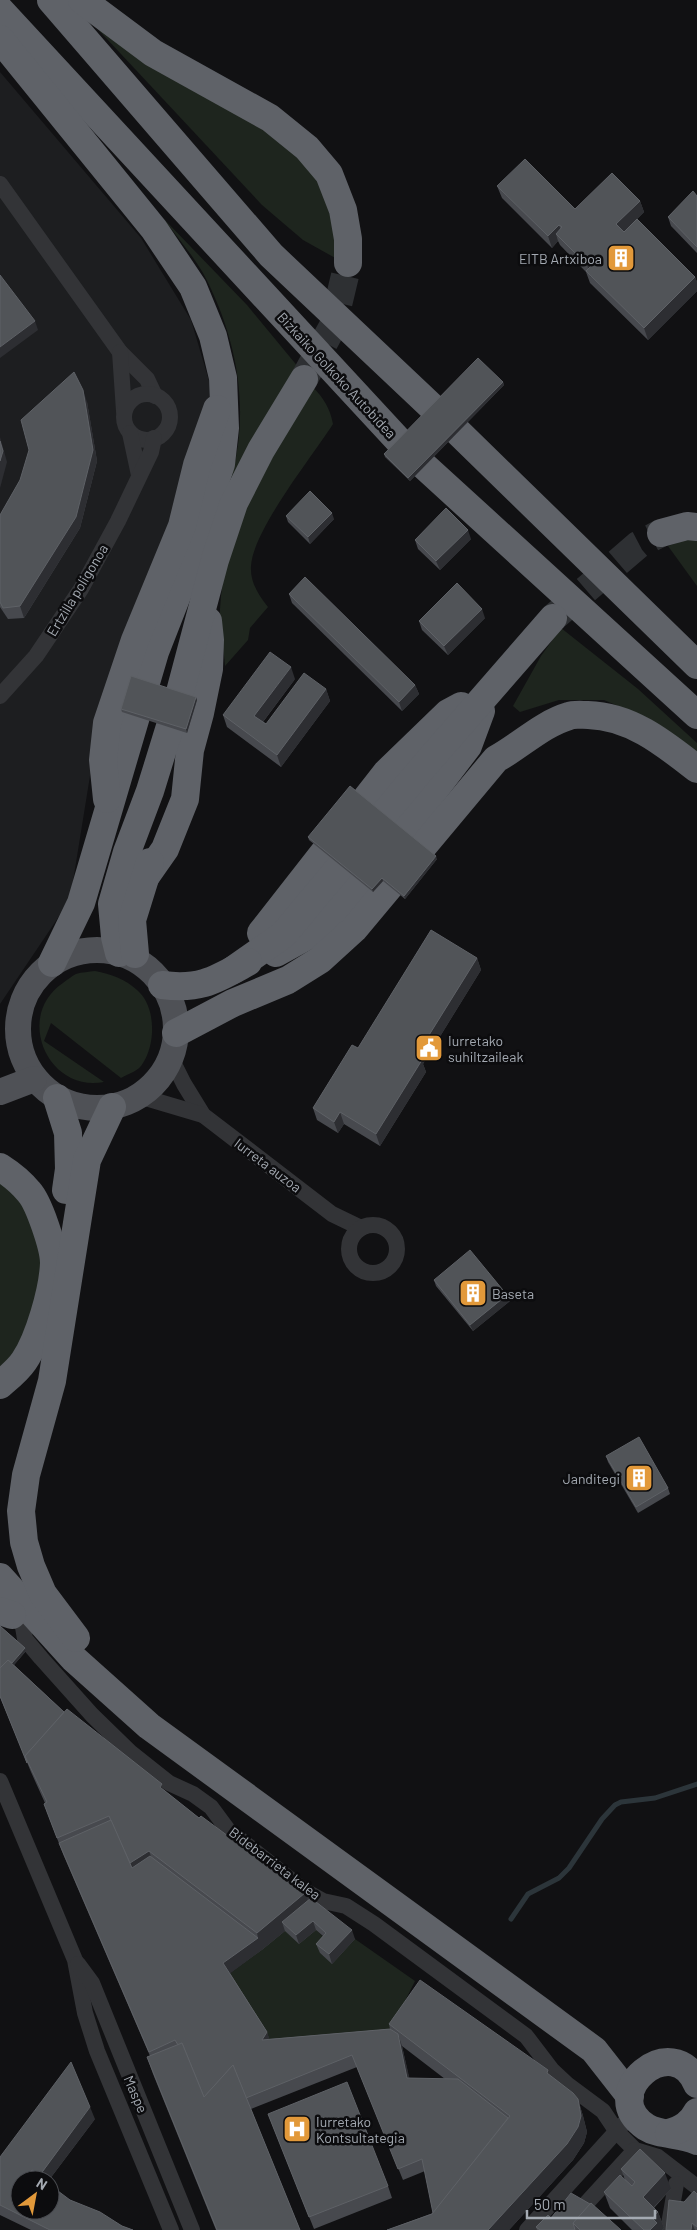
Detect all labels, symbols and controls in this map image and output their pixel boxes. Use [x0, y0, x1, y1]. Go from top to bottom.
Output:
building icon: EITB Artxiboa [606, 243, 636, 273]
place label: EITB Artxiboa [519, 250, 602, 267]
street label: Bizkaiko Golkoko Autobidea [274, 308, 400, 442]
street label: Ertzilla poligonoa [43, 541, 111, 639]
place label: Iurretako suhiltzaileak [448, 1032, 523, 1065]
public building icon: Iurretako suhiltzaileak [414, 1033, 444, 1063]
street label: Iurreta auzoa [231, 1134, 305, 1196]
building icon: Baseta [458, 1278, 488, 1308]
place label: Baseta [492, 1285, 534, 1302]
building icon: Janditegi [624, 1463, 654, 1493]
place label: Janditegi [563, 1470, 620, 1487]
street label: Bidebarrieta kalea [226, 1823, 324, 1903]
street label: Maspe [121, 2073, 151, 2115]
place label: Iurretako Kontsultategia [316, 2113, 405, 2146]
hospital icon: Iurretako Kontsultategia [282, 2114, 312, 2144]
north arrow [10, 2170, 60, 2220]
text: N [34, 2174, 51, 2193]
scale bar [527, 2188, 654, 2220]
text: 50 m [534, 2195, 566, 2213]

